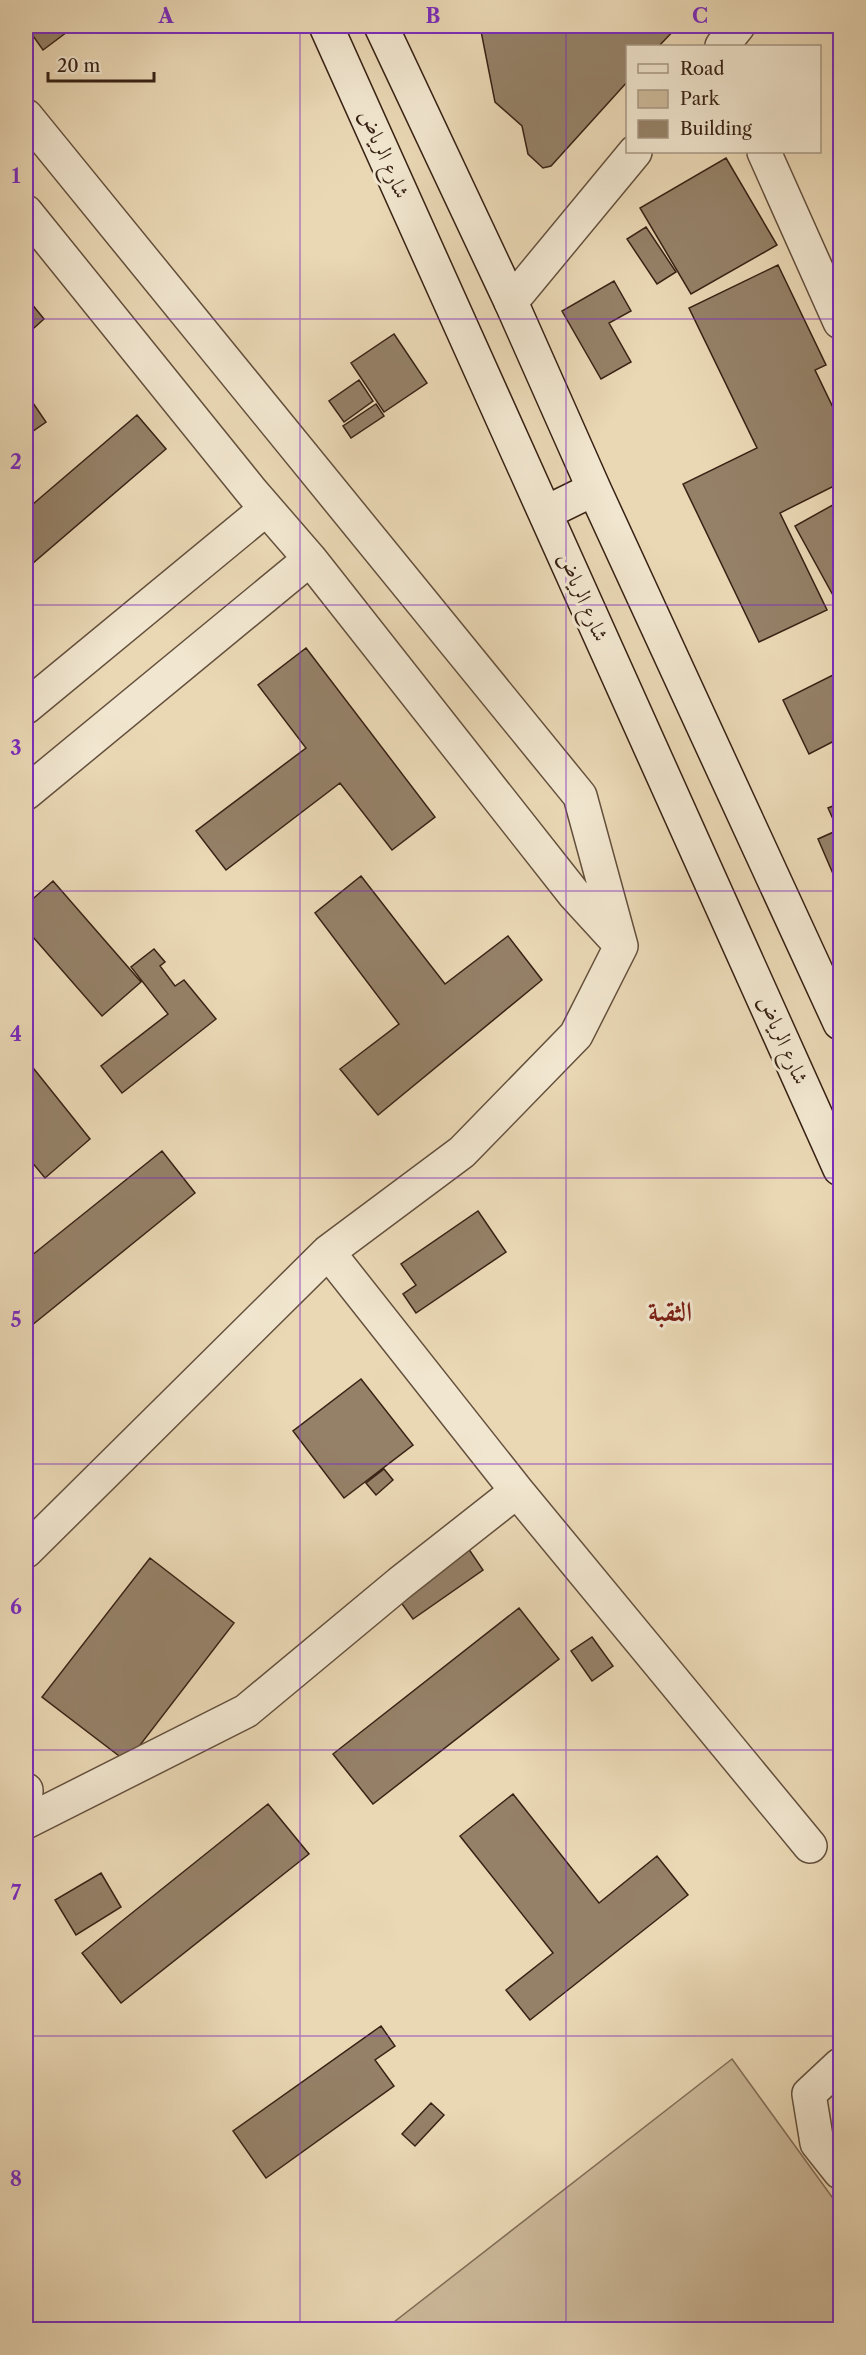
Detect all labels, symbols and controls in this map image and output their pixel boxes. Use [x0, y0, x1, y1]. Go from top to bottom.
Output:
text: A [157, 4, 174, 28]
text: B [426, 4, 441, 28]
text: C [692, 4, 708, 28]
scale bar [48, 45, 154, 83]
legend [626, 45, 821, 153]
text: 20 m [57, 55, 101, 77]
text: Road [680, 58, 725, 80]
text: Park [680, 88, 721, 110]
street label: شارع الرياض [348, 106, 415, 204]
text: Building [680, 118, 752, 140]
text: 1 [12, 164, 21, 188]
text: 2 [10, 450, 22, 474]
street label: شارع الرياض [547, 549, 614, 647]
text: 3 [10, 736, 22, 760]
street label: شارع الرياض [747, 992, 814, 1090]
text: 4 [10, 1022, 22, 1046]
district label: الثقبة [648, 1295, 692, 1328]
text: 5 [10, 1308, 22, 1332]
text: 6 [10, 1595, 22, 1619]
text: 7 [11, 1881, 22, 1905]
text: 8 [10, 2167, 22, 2191]

